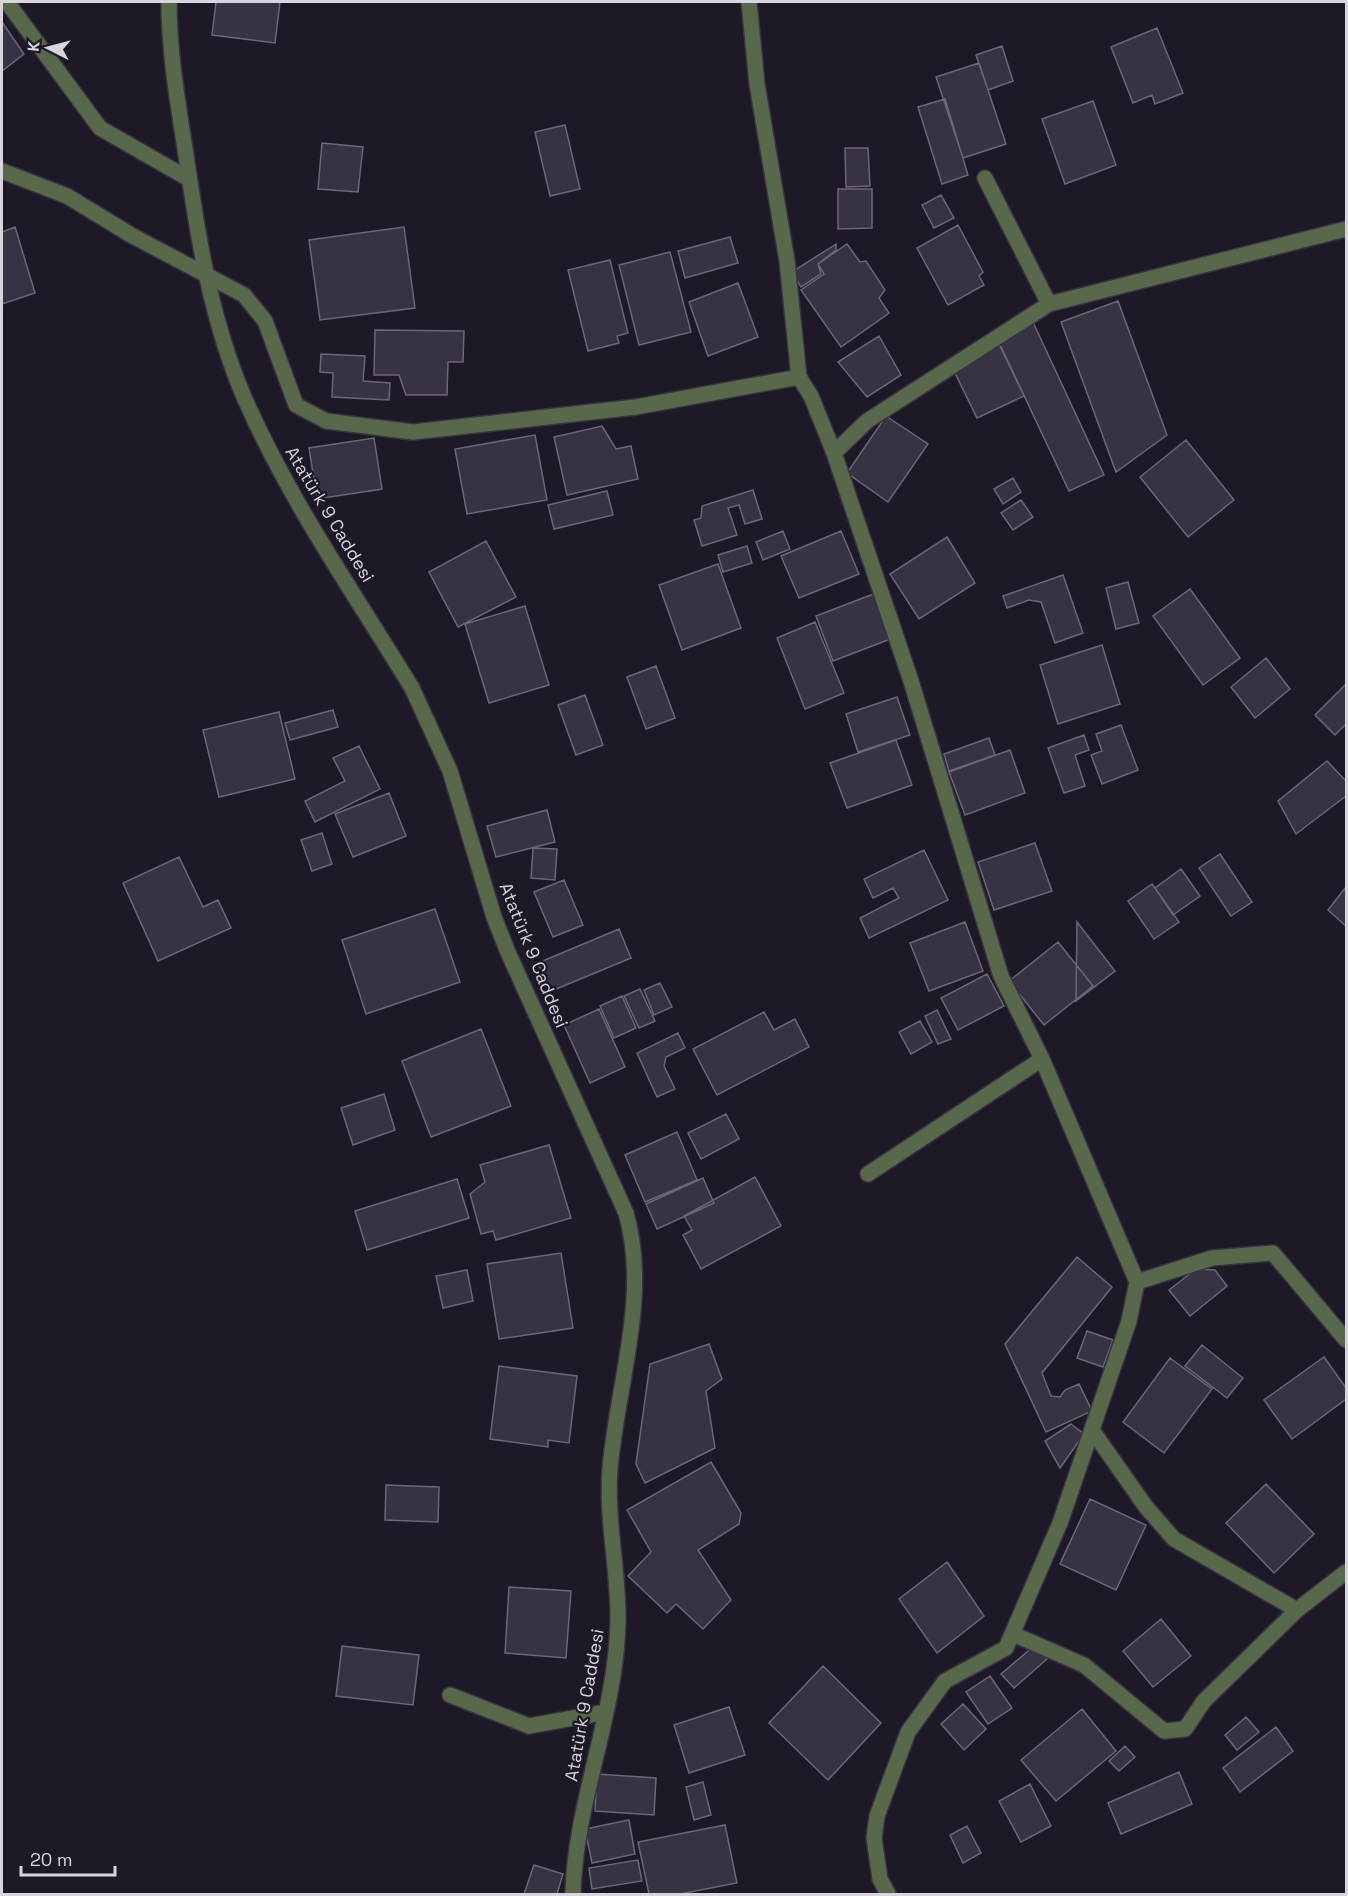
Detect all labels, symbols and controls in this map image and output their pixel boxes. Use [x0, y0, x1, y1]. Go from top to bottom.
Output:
north arrow [18, 18, 78, 78]
text: K [23, 40, 45, 53]
street label: Atatürk 9 Caddesi [280, 442, 380, 586]
street label: Atatürk 9 Caddesi [494, 879, 574, 1031]
street label: Atatürk 9 Caddesi [559, 1627, 609, 1783]
scale bar [21, 1839, 116, 1877]
text: 20 m [30, 1848, 73, 1871]

